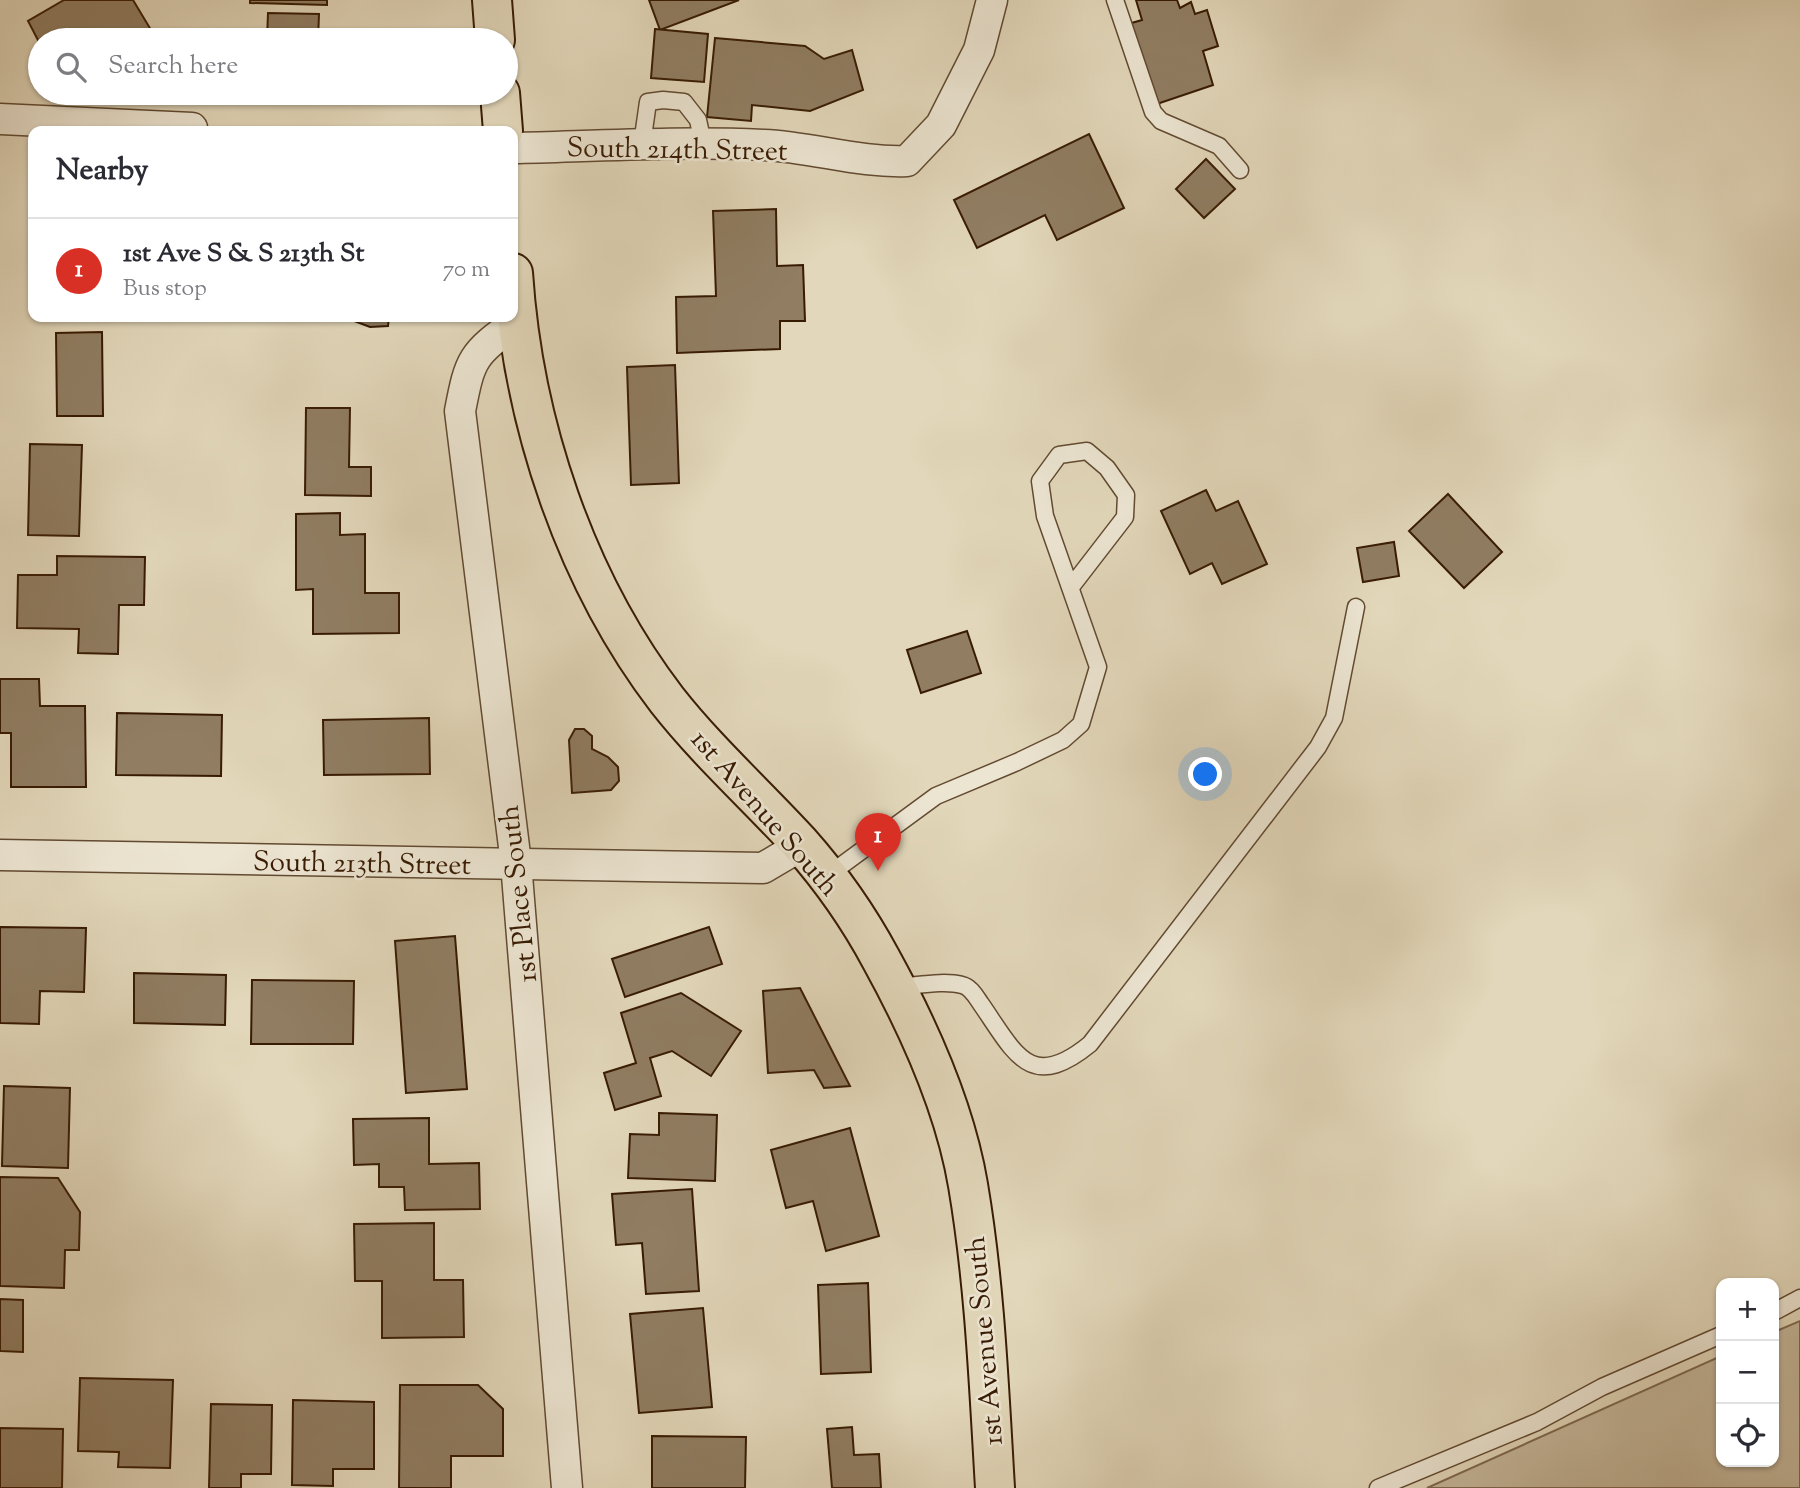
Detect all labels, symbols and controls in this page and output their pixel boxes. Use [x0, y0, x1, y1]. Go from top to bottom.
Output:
search box [28, 28, 518, 105]
icon: search [52, 48, 90, 86]
text: Search here [108, 48, 238, 85]
street label: South 214th Street [566, 129, 788, 173]
text: Nearby [56, 150, 148, 193]
text: 1st Ave S & S 213th St [123, 236, 364, 273]
text: 1 [75, 254, 83, 287]
text: 70 m [443, 254, 490, 287]
text: Bus stop [123, 273, 207, 306]
street label: 1st Avenue South [680, 722, 848, 906]
your location [1188, 757, 1222, 791]
street label: 1st Place South [491, 803, 549, 984]
pin: 1 [855, 813, 901, 871]
street label: South 213th Street [253, 843, 472, 887]
street label: 1st Avenue South [957, 1235, 1015, 1447]
map controls [1716, 1278, 1779, 1467]
button: + [1716, 1278, 1779, 1341]
button: − [1716, 1341, 1779, 1404]
button: locate [1716, 1404, 1779, 1467]

